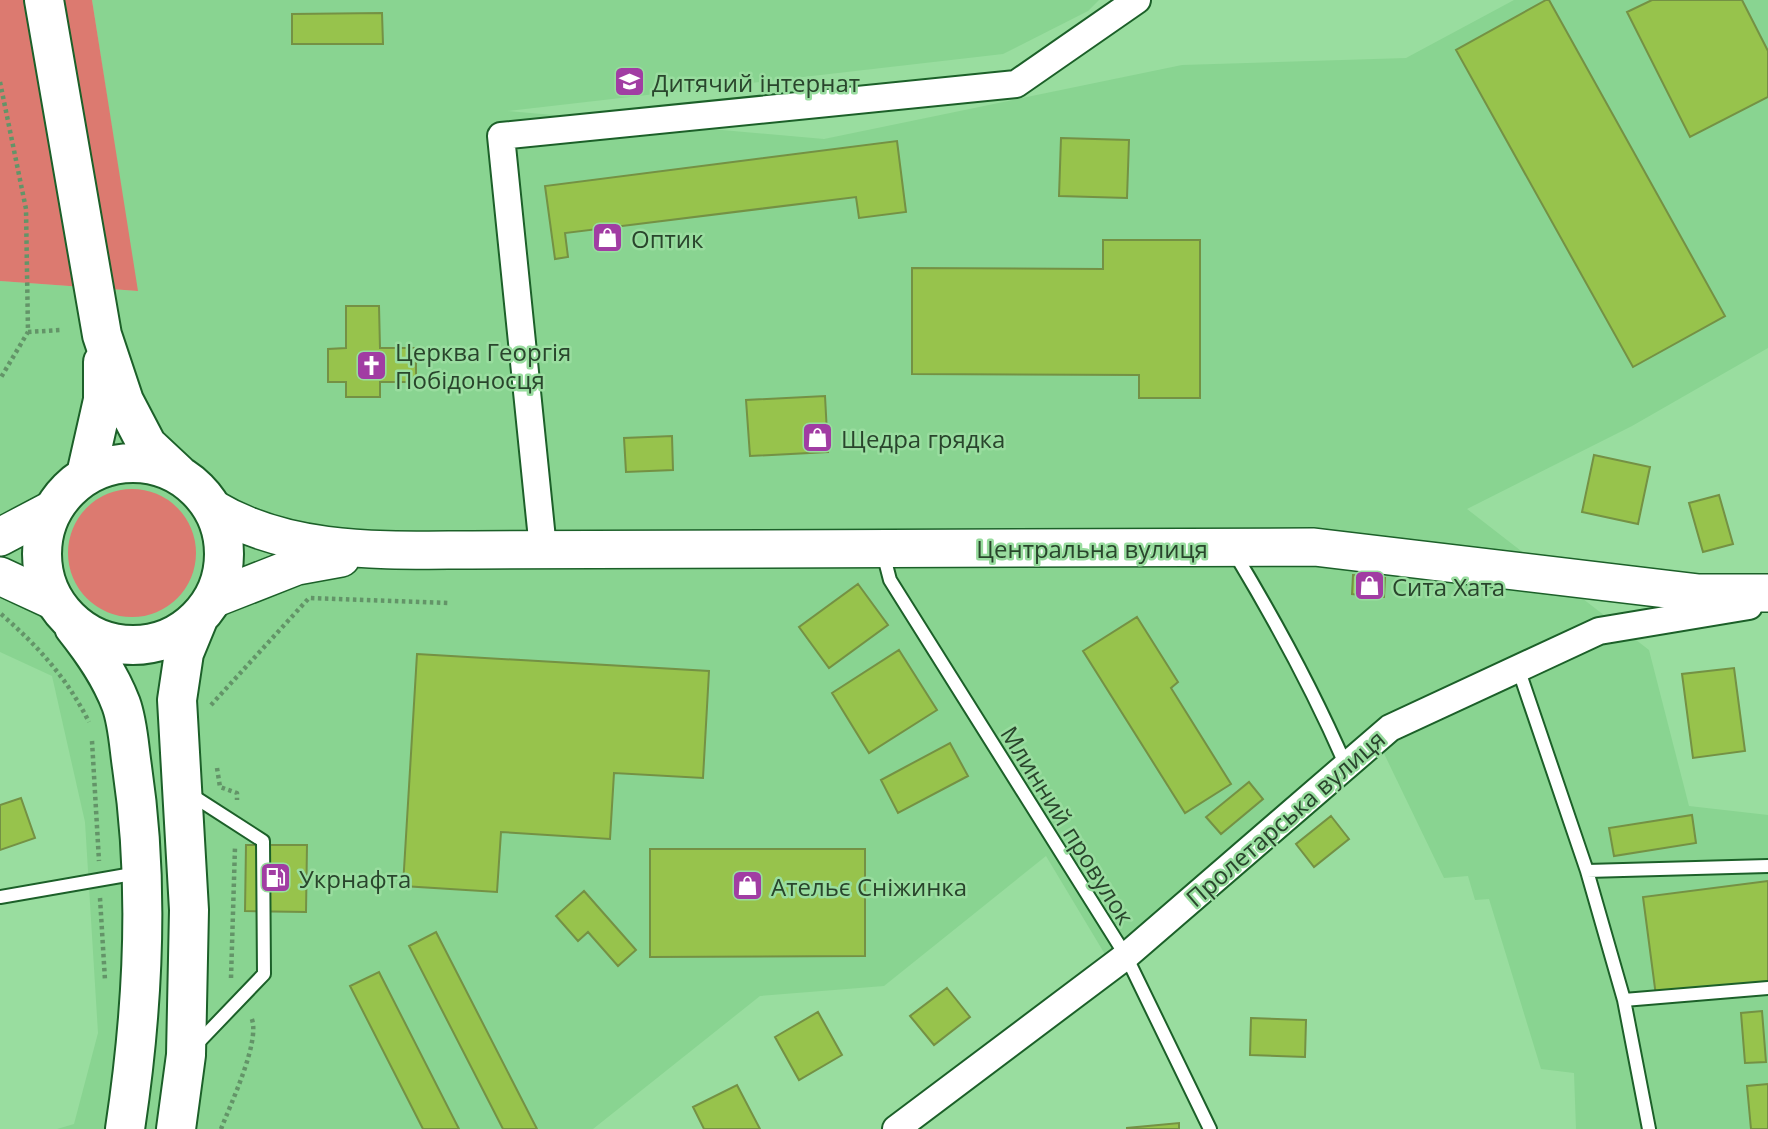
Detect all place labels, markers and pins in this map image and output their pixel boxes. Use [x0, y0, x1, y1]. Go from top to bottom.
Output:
school or university icon: Дитячий інтернат [612, 65, 646, 99]
place label: Дитячий інтернат [652, 66, 860, 99]
shop icon: Оптик [591, 221, 625, 255]
place label: Оптик [631, 222, 704, 255]
place label: Церква Георгія Побідоносця [395, 335, 571, 396]
church icon: Церква Георгія Побідоносця [355, 348, 389, 382]
shop icon: Щедра грядка [801, 421, 835, 455]
place label: Щедра грядка [841, 422, 1005, 455]
shop icon: Сита Хата [1352, 569, 1386, 603]
place label: Сита Хата [1392, 570, 1505, 603]
fuel station icon: Укрнафта [259, 861, 293, 895]
place label: Укрнафта [299, 862, 411, 895]
shop icon: Ательє Сніжинка [731, 869, 765, 903]
place label: Ательє Сніжинка [771, 870, 967, 903]

